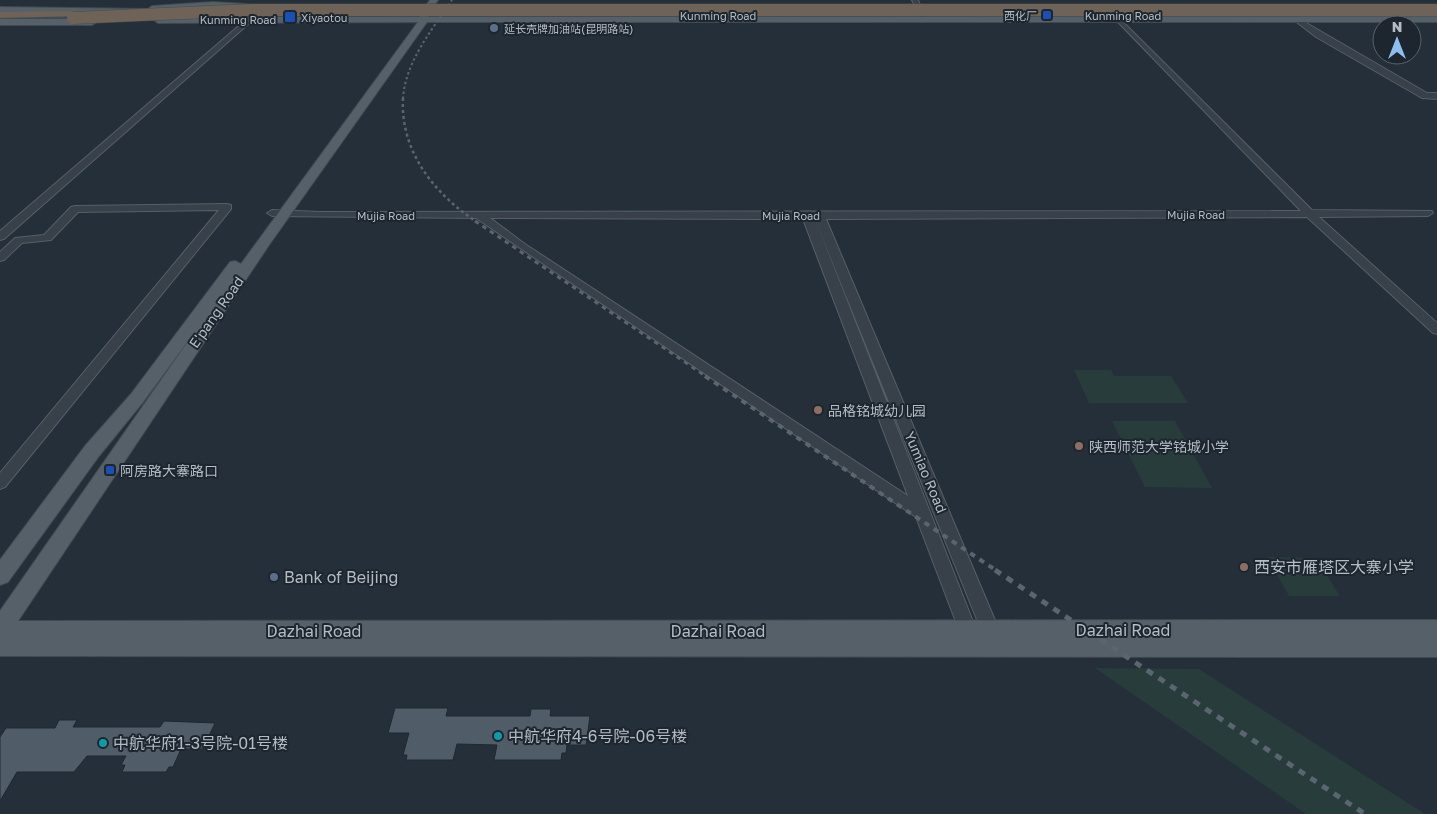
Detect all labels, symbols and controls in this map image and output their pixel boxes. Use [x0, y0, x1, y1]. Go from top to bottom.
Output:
street label: Kunming Road [680, 9, 756, 22]
place label: 西化厂 [1004, 9, 1037, 22]
marker: 西化厂 [1041, 9, 1053, 21]
street label: Kunming Road [1085, 9, 1161, 22]
marker: Xiyaotou [283, 10, 297, 24]
place label: Xiyaotou [301, 11, 348, 24]
street label: Kunming Road [200, 13, 276, 26]
north arrow [1372, 15, 1422, 65]
text: N [1392, 18, 1402, 35]
marker: 延长壳牌加油站(昆明路站) [488, 22, 500, 34]
place label: 延长壳牌加油站(昆明路站) [504, 22, 633, 35]
street label: Mujia Road [1167, 208, 1225, 221]
street label: Mujia Road [357, 209, 415, 222]
street label: Mujia Road [762, 209, 820, 222]
street label: E'pang Road [185, 273, 247, 351]
place label: 品格铭城幼儿园 [828, 402, 926, 419]
marker: 品格铭城幼儿园 [812, 404, 824, 416]
street label: Yumiao Road [901, 429, 951, 515]
place label: 陕西师范大学铭城小学 [1089, 438, 1229, 455]
marker: 陕西师范大学铭城小学 [1073, 440, 1085, 452]
place label: 阿房路大寨路口 [120, 462, 218, 479]
marker: 阿房路大寨路口 [104, 464, 116, 476]
place label: 西安市雁塔区大寨小学 [1254, 557, 1414, 577]
marker: 西安市雁塔区大寨小学 [1238, 561, 1250, 573]
place label: Bank of Beijing [284, 567, 398, 587]
marker: Bank of Beijing [268, 571, 280, 583]
street label: Dazhai Road [1076, 620, 1170, 640]
street label: Dazhai Road [267, 621, 361, 641]
street label: Dazhai Road [671, 621, 765, 641]
place label: 中航华府4-6号院-06号楼 [508, 726, 687, 746]
marker: 中航华府4-6号院-06号楼 [492, 730, 504, 742]
place label: 中航华府1-3号院-01号楼 [113, 733, 288, 753]
marker: 中航华府1-3号院-01号楼 [97, 737, 109, 749]

